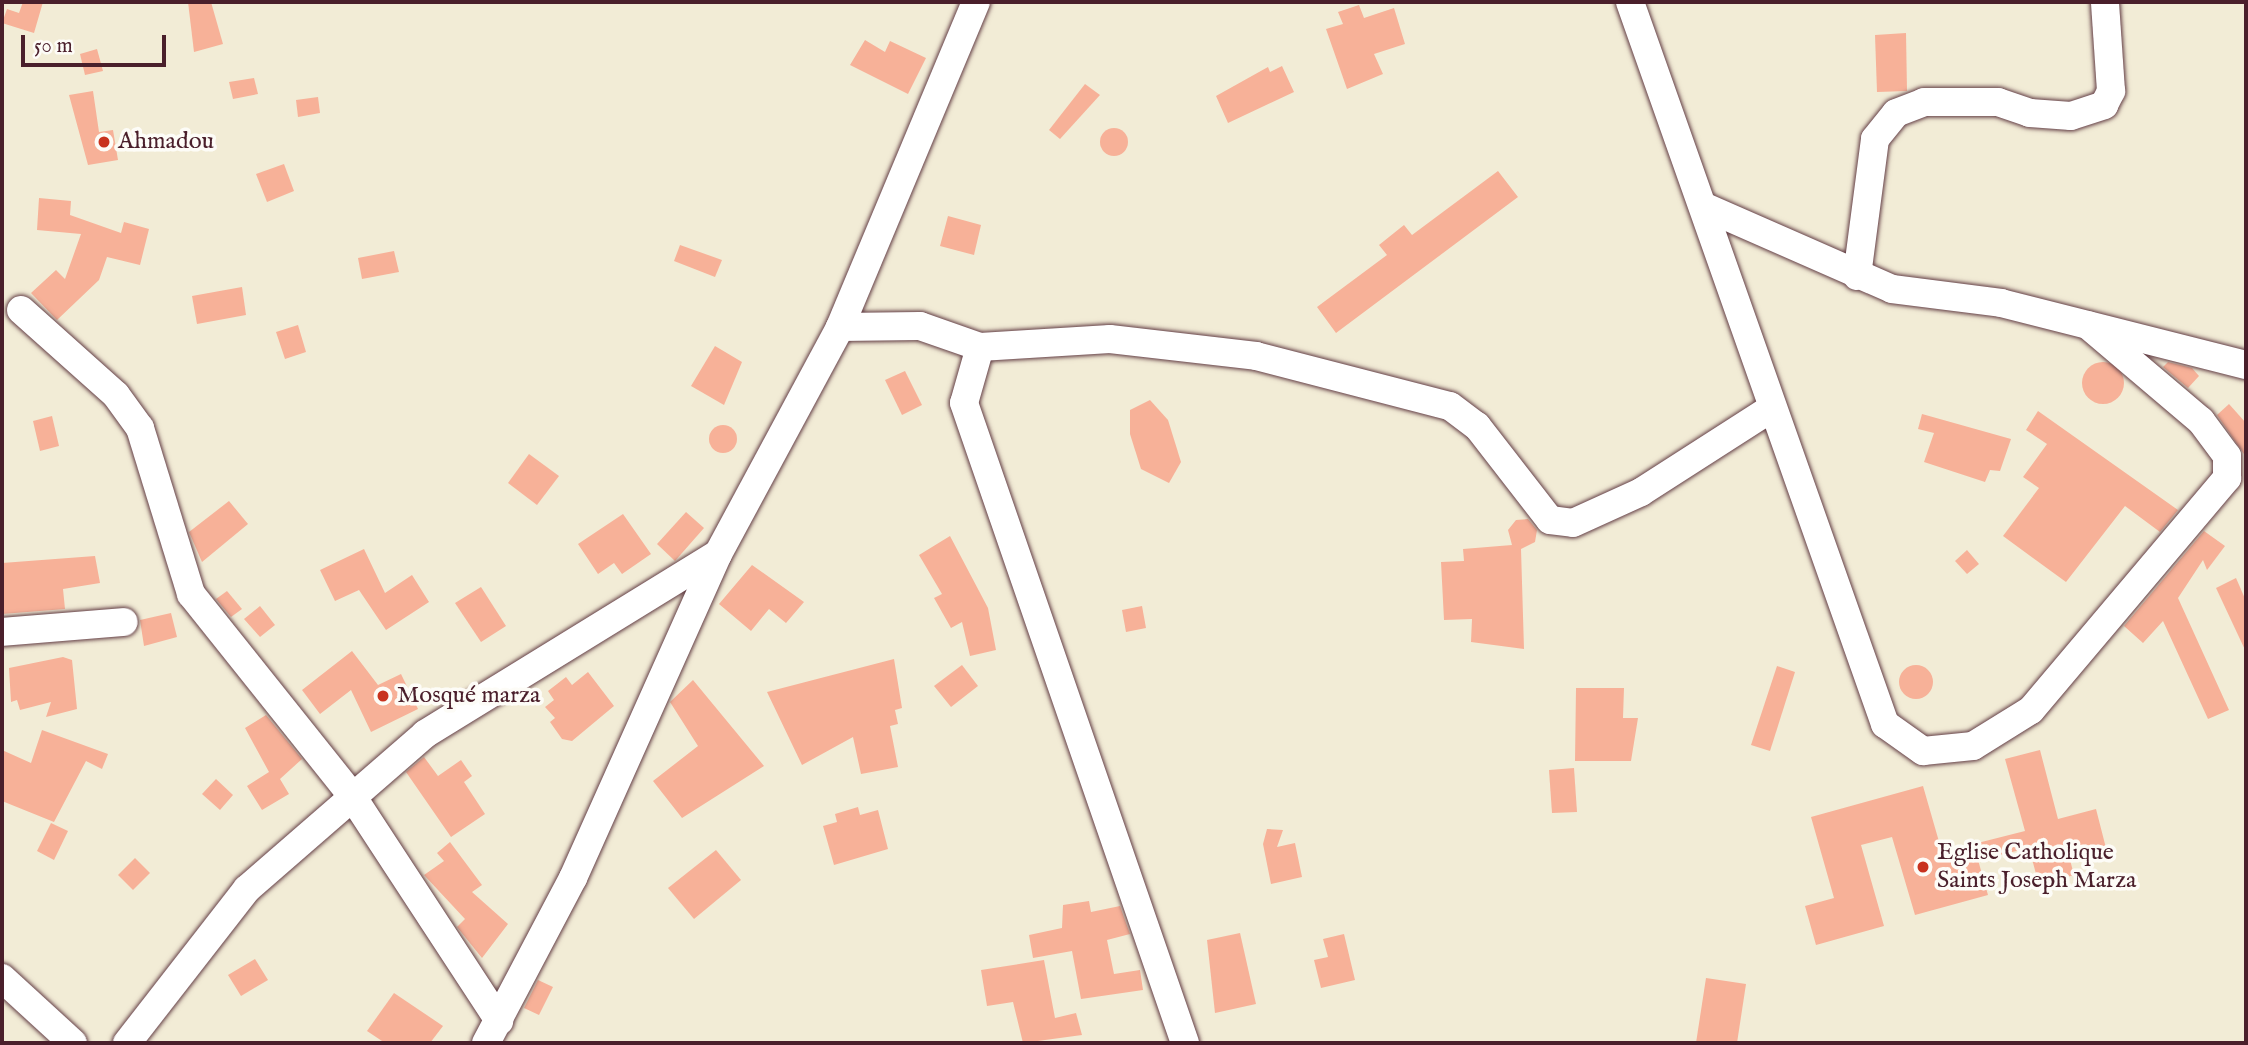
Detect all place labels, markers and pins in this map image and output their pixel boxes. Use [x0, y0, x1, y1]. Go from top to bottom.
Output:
place label: Ahmadou [118, 128, 214, 156]
marker: Ahmadou [96, 134, 112, 150]
place label: Mosqué marza [397, 682, 540, 710]
marker: Mosqué marza [375, 688, 391, 704]
place label: Eglise Catholique Saints Joseph Marza [1937, 839, 2136, 895]
marker: Eglise Catholique Saints Joseph Marza [1915, 859, 1931, 875]

